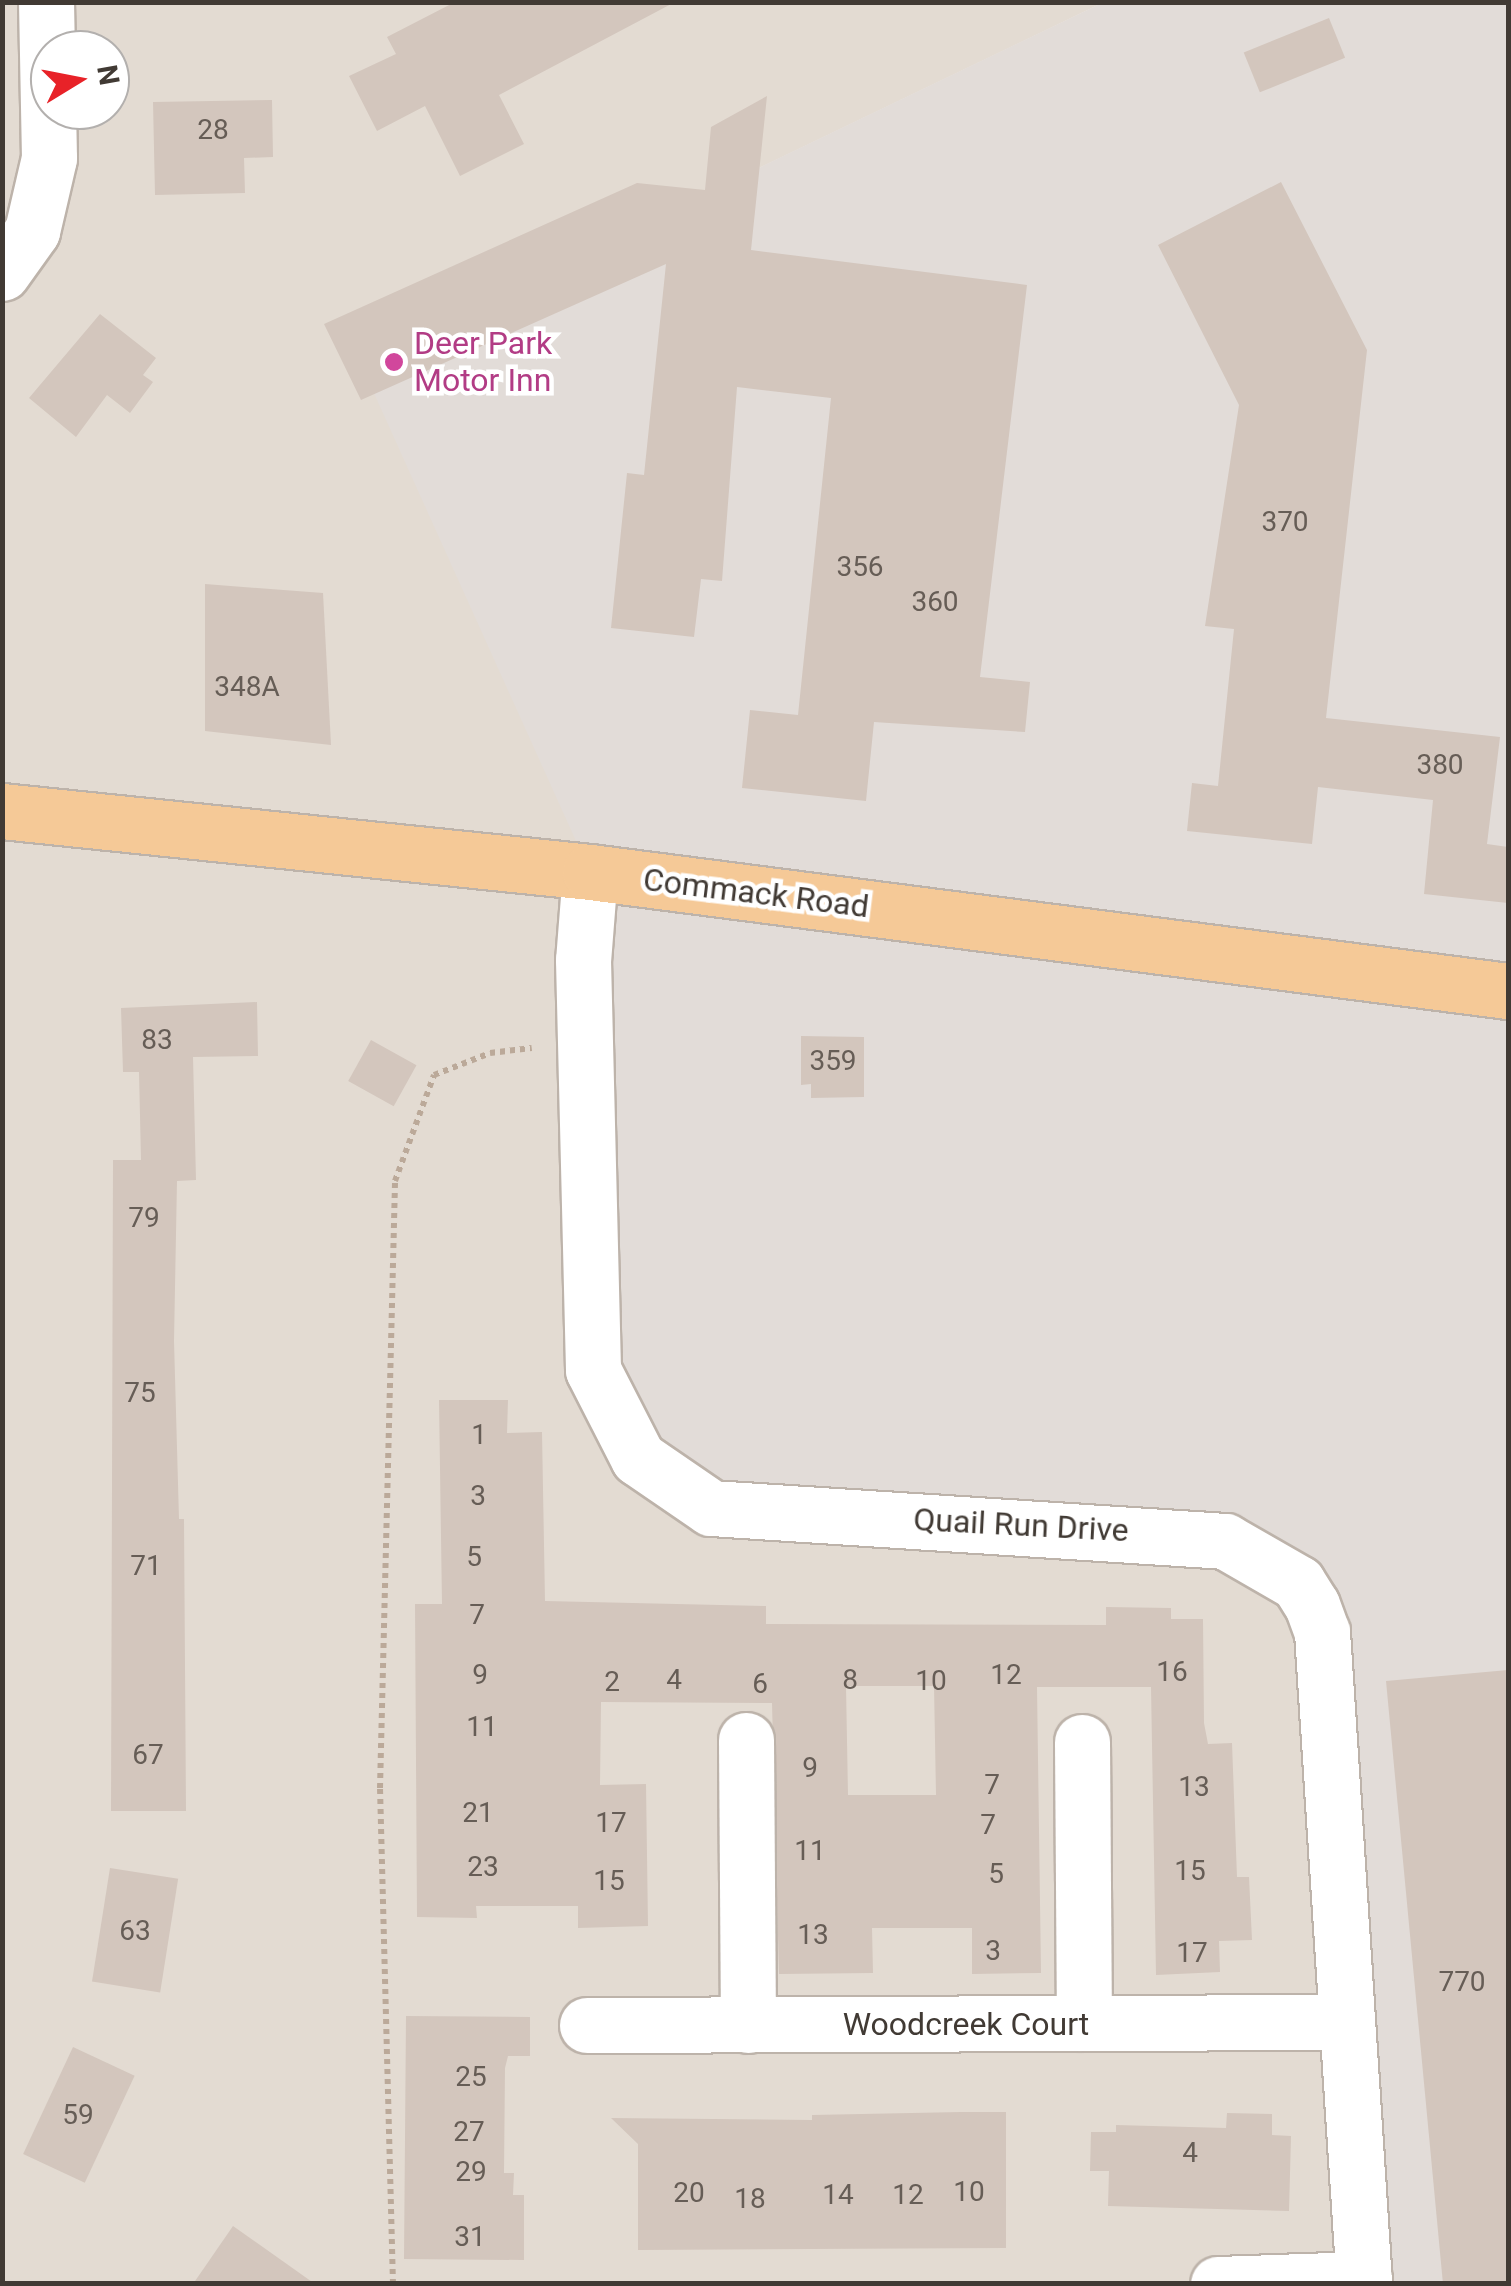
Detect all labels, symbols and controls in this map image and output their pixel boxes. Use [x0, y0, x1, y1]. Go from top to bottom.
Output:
north arrow [30, 30, 130, 130]
text: N [90, 62, 126, 88]
house number: 28 [197, 113, 229, 147]
place label: Deer Park Motor Inn [414, 325, 552, 400]
marker: Deer Park Motor Inn [383, 351, 405, 373]
house number: 370 [1261, 505, 1309, 539]
house number: 356 [836, 550, 884, 584]
house number: 360 [911, 585, 959, 619]
house number: 348A [214, 670, 280, 704]
house number: 380 [1416, 748, 1464, 782]
street label: Commack Road [641, 860, 871, 926]
house number: 83 [141, 1023, 173, 1057]
house number: 359 [809, 1044, 857, 1078]
house number: 79 [128, 1201, 160, 1235]
house number: 75 [124, 1376, 156, 1410]
house number: 1 [471, 1418, 487, 1452]
house number: 3 [470, 1479, 486, 1513]
street label: Quail Run Drive [912, 1500, 1130, 1550]
house number: 5 [466, 1540, 482, 1574]
house number: 71 [130, 1549, 162, 1583]
house number: 7 [469, 1598, 485, 1632]
house number: 16 [1156, 1655, 1188, 1689]
house number: 9 [472, 1658, 488, 1692]
house number: 12 [990, 1658, 1022, 1692]
house number: 4 [666, 1663, 682, 1697]
house number: 8 [842, 1663, 858, 1697]
house number: 10 [915, 1664, 947, 1698]
house number: 2 [604, 1665, 620, 1699]
house number: 6 [752, 1667, 768, 1701]
house number: 11 [466, 1710, 498, 1744]
house number: 67 [132, 1738, 164, 1772]
house number: 9 [802, 1751, 818, 1785]
house number: 7 [984, 1768, 1000, 1802]
house number: 13 [1178, 1770, 1210, 1804]
house number: 21 [462, 1796, 494, 1830]
house number: 17 [595, 1806, 627, 1840]
house number: 7 [980, 1808, 996, 1842]
house number: 11 [794, 1834, 826, 1868]
house number: 23 [467, 1850, 499, 1884]
house number: 15 [1174, 1854, 1206, 1888]
house number: 5 [988, 1857, 1004, 1891]
house number: 15 [593, 1864, 625, 1898]
house number: 63 [119, 1914, 151, 1948]
house number: 13 [797, 1918, 829, 1952]
house number: 3 [985, 1934, 1001, 1968]
house number: 17 [1176, 1936, 1208, 1970]
house number: 770 [1438, 1965, 1486, 1999]
street label: Woodcreek Court [843, 2005, 1089, 2043]
house number: 25 [455, 2060, 487, 2094]
house number: 59 [62, 2098, 94, 2132]
house number: 27 [453, 2115, 485, 2149]
house number: 4 [1182, 2136, 1198, 2170]
house number: 29 [455, 2155, 487, 2189]
house number: 10 [953, 2175, 985, 2209]
house number: 20 [673, 2176, 705, 2210]
house number: 14 [822, 2178, 854, 2212]
house number: 12 [892, 2178, 924, 2212]
house number: 18 [734, 2182, 766, 2216]
house number: 31 [454, 2220, 486, 2254]

